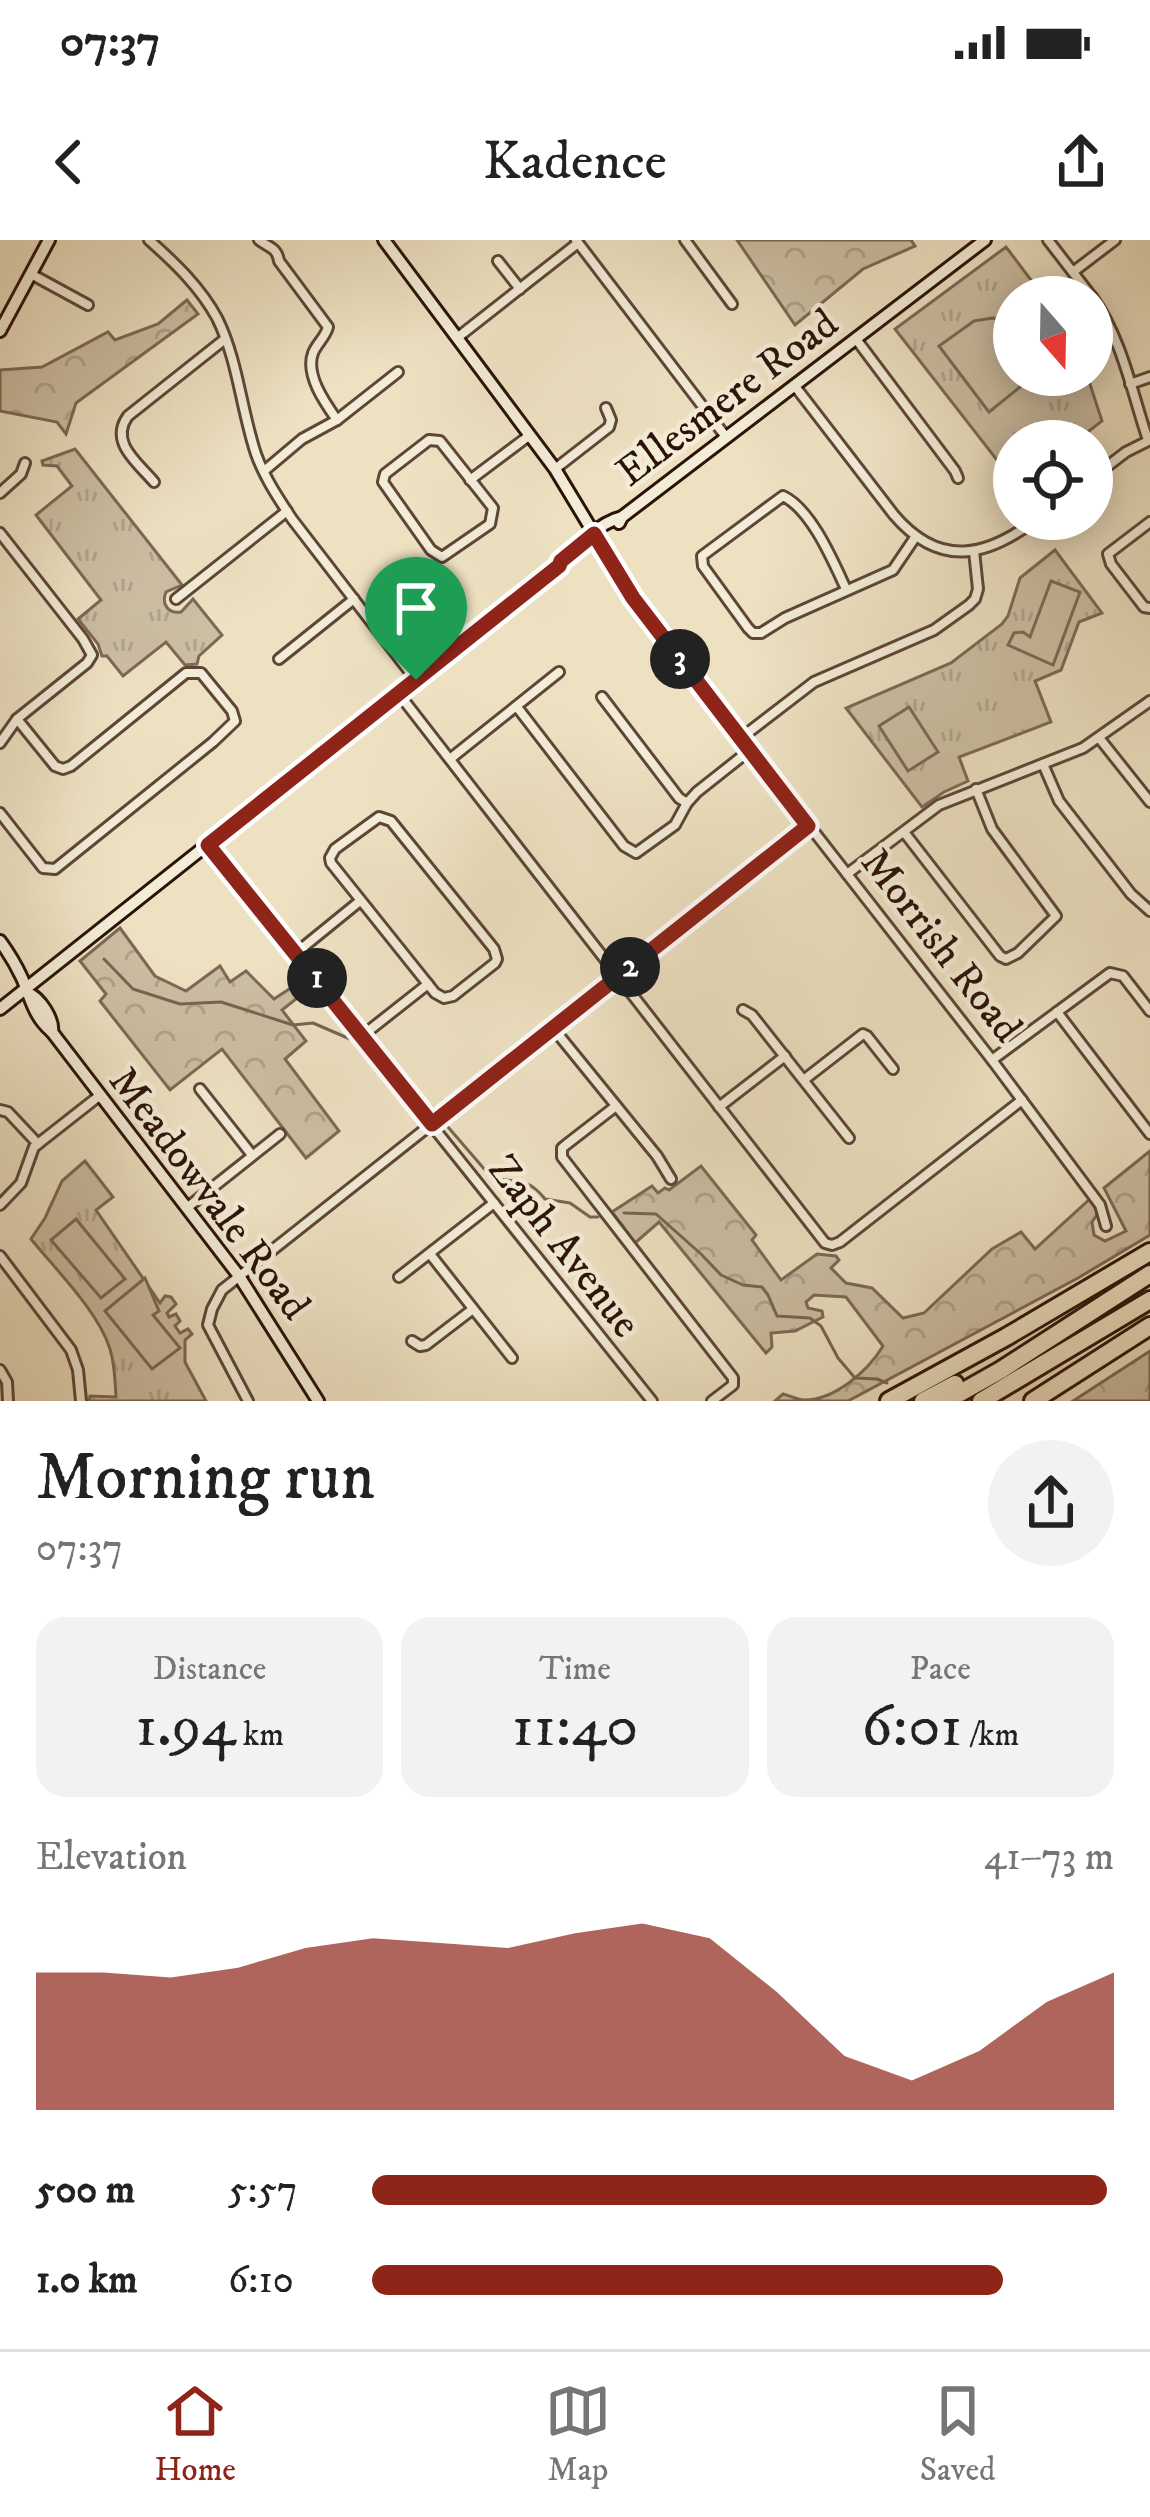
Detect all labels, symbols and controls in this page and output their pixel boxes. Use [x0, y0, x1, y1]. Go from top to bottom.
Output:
text: 07:37 [60, 14, 160, 70]
icon: back [36, 129, 102, 195]
text: Kadence [483, 129, 667, 196]
icon: share [1048, 129, 1114, 195]
north arrow [993, 276, 1113, 396]
map controls [993, 276, 1113, 540]
street label: Ellesmere Road [607, 298, 849, 499]
button: locate [993, 420, 1113, 540]
pin [365, 557, 467, 680]
icon: arrive [383, 575, 449, 641]
pin: 3 [650, 629, 710, 689]
text: 3 [674, 638, 686, 679]
street label: Morrish Road [849, 838, 1033, 1053]
pin: 2 [600, 937, 660, 997]
text: 2 [622, 946, 638, 987]
pin: 1 [287, 948, 347, 1008]
text: 1 [311, 957, 323, 998]
street label: Meadowvale Road [97, 1057, 321, 1331]
street label: Zaph Avenue [476, 1145, 651, 1349]
text: Morning run [36, 1438, 375, 1520]
button: share [988, 1440, 1114, 1566]
text: 07:37 [36, 1524, 123, 1573]
text: Distance [153, 1649, 267, 1690]
text: Time [539, 1649, 611, 1690]
text: Pace [910, 1649, 971, 1690]
text: 1.94 [135, 1690, 236, 1765]
text: 11:40 [512, 1690, 638, 1765]
text: 6:01 [861, 1690, 962, 1765]
text: km [236, 1715, 284, 1756]
text: /km [962, 1715, 1019, 1756]
text: Elevation [36, 1833, 187, 1882]
text: 41–73 m [984, 1833, 1114, 1882]
text: 500 m [36, 2166, 135, 2215]
text: 5:57 [228, 2166, 298, 2215]
text: 1.0 km [36, 2256, 138, 2305]
text: 6:10 [228, 2256, 294, 2305]
tab: Home [154, 2378, 236, 2491]
tab: Map [545, 2378, 611, 2491]
tab: Saved [920, 2378, 996, 2491]

